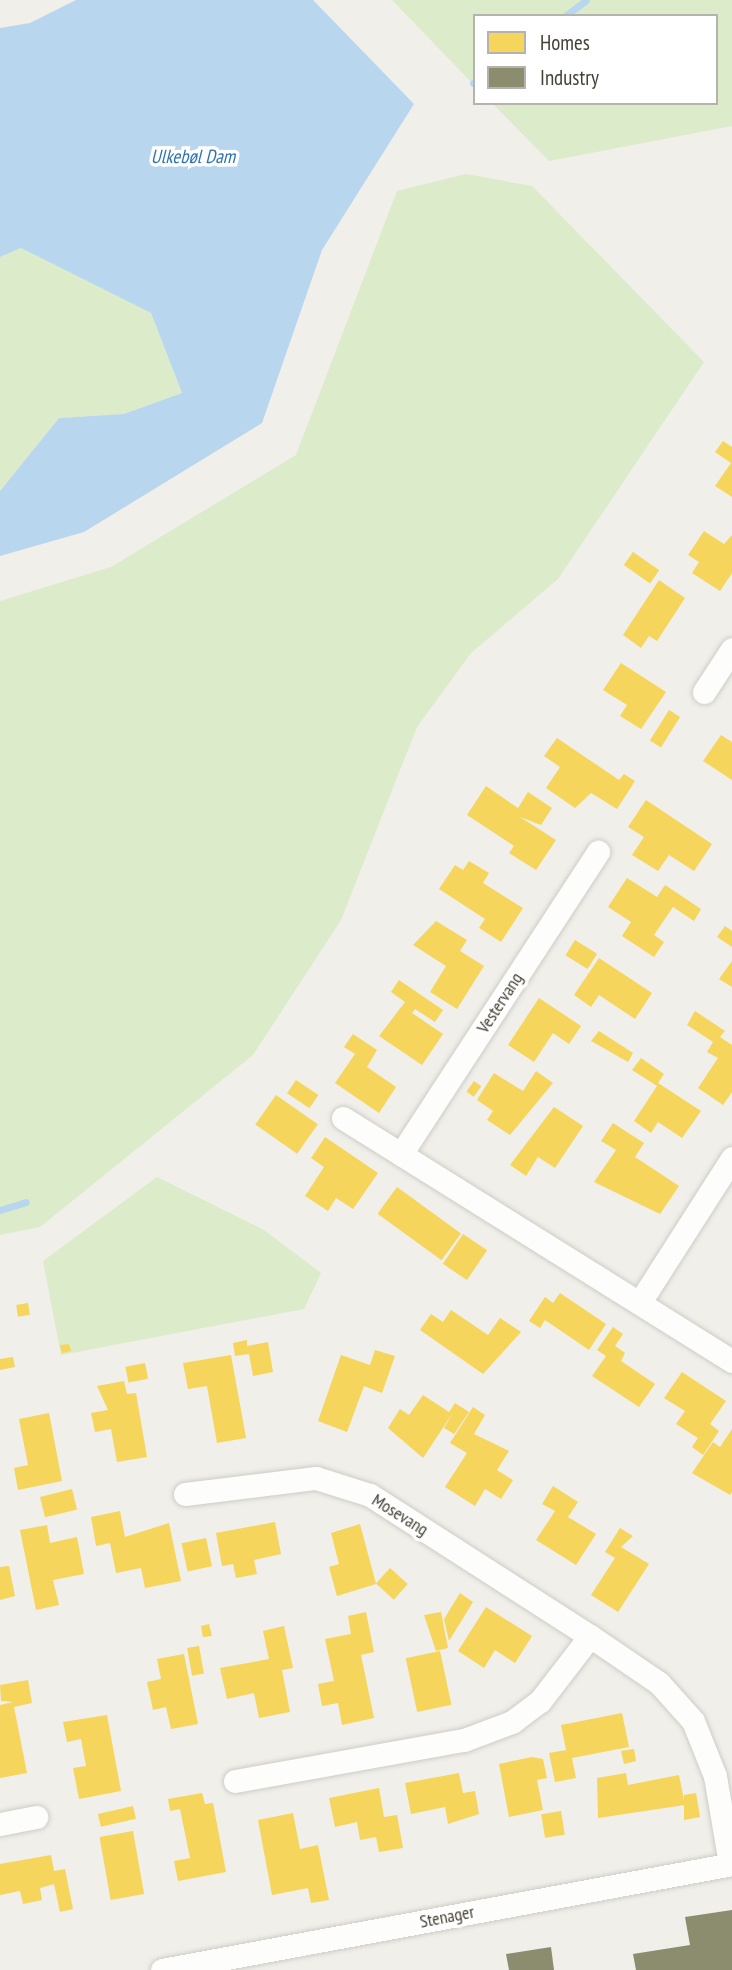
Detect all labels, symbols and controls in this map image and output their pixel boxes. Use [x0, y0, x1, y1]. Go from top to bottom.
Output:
legend [473, 14, 718, 105]
text: Homes [540, 29, 590, 56]
text: Industry [540, 64, 599, 91]
water label: Ulkebøl Dam [151, 146, 235, 168]
street label: Vestervang [472, 969, 528, 1037]
street label: Mosevang [368, 1489, 432, 1541]
street label: Stenager [418, 1901, 476, 1933]

